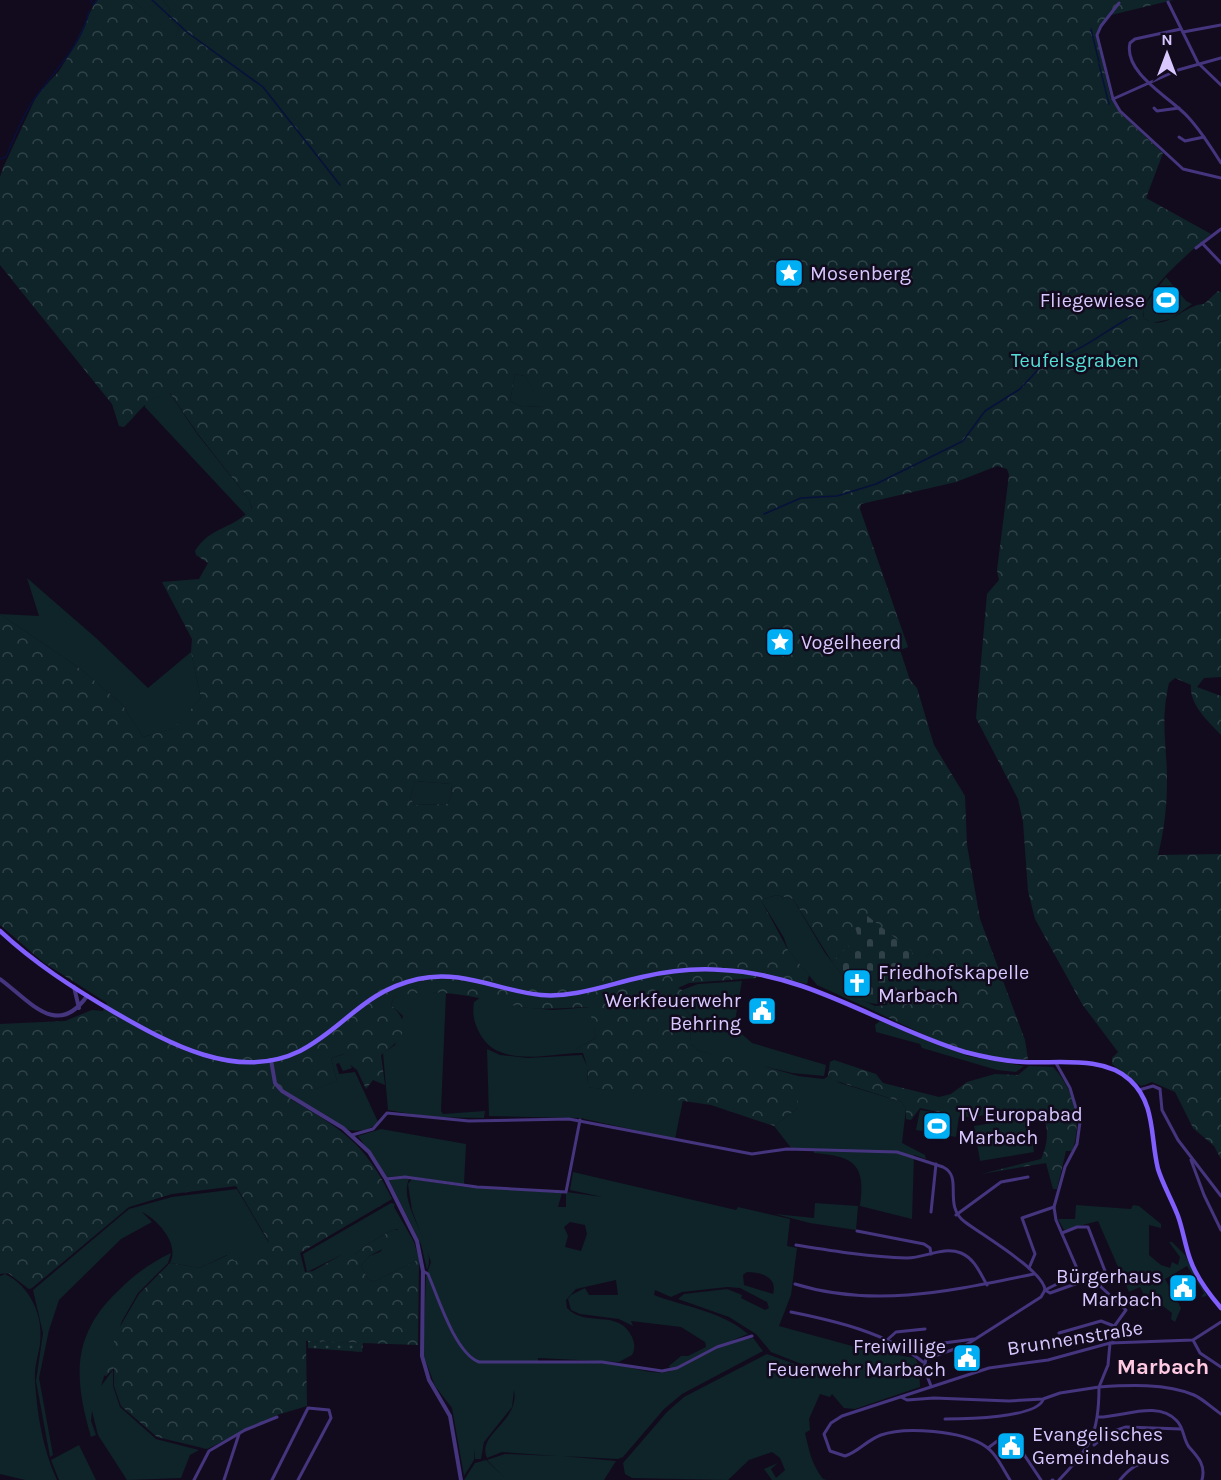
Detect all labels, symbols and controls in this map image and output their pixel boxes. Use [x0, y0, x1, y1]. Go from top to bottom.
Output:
north arrow [1137, 24, 1197, 84]
text: N [1161, 30, 1173, 49]
place icon: Mosenberg [773, 257, 805, 289]
place label: Mosenberg [810, 262, 911, 285]
sports icon: Fliegewiese [1150, 284, 1182, 316]
place label: Fliegewiese [1040, 289, 1145, 312]
park label: Teufelsgraben [1011, 349, 1139, 372]
place icon: Vogelheerd [764, 626, 796, 658]
place label: Vogelheerd [801, 631, 901, 654]
place label: Friedhofskapelle Marbach [878, 961, 1029, 1007]
church icon: Friedhofskapelle Marbach [841, 967, 873, 999]
place label: Werkfeuerwehr Behring [605, 989, 742, 1035]
public building icon: Werkfeuerwehr Behring [746, 995, 778, 1027]
place label: TV Europabad Marbach [958, 1103, 1083, 1149]
sports icon: TV Europabad Marbach [921, 1110, 953, 1142]
place label: Bürgerhaus Marbach [1056, 1265, 1162, 1311]
public building icon: Bürgerhaus Marbach [1167, 1272, 1199, 1304]
street label: Brunnenstraße [1006, 1316, 1144, 1360]
place label: Freiwillige Feuerwehr Marbach [767, 1335, 946, 1381]
public building icon: Freiwillige Feuerwehr Marbach [951, 1342, 983, 1374]
district label: Marbach [1117, 1354, 1209, 1380]
place label: Evangelisches Gemeindehaus [1032, 1423, 1170, 1469]
public building icon: Evangelisches Gemeindehaus [995, 1430, 1027, 1462]

